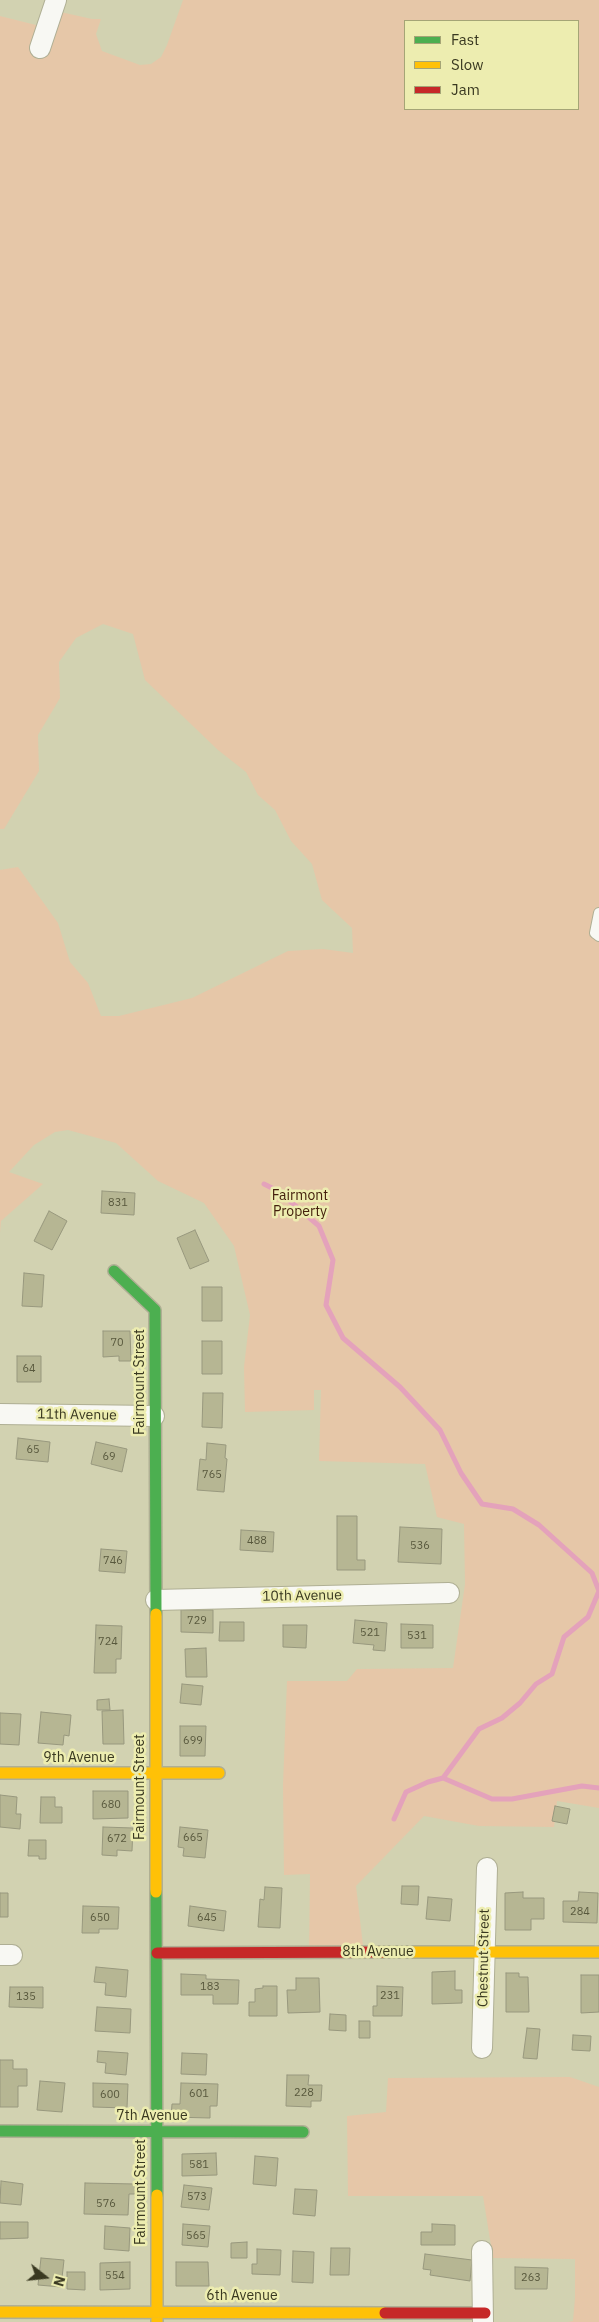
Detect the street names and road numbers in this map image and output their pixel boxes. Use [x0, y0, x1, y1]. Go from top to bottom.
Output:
street label: Fairmount Street [132, 1329, 148, 1435]
street label: 11th Avenue [37, 1406, 117, 1424]
street label: 10th Avenue [262, 1587, 342, 1605]
street label: Fairmount Street [132, 1734, 148, 1840]
street label: 9th Avenue [43, 1750, 115, 1766]
street label: Chestnut Street [475, 1909, 493, 2007]
street label: 8th Avenue [342, 1944, 414, 1960]
street label: 7th Avenue [116, 2108, 188, 2124]
street label: Fairmount Street [133, 2139, 149, 2245]
street label: 6th Avenue [206, 2288, 278, 2304]

